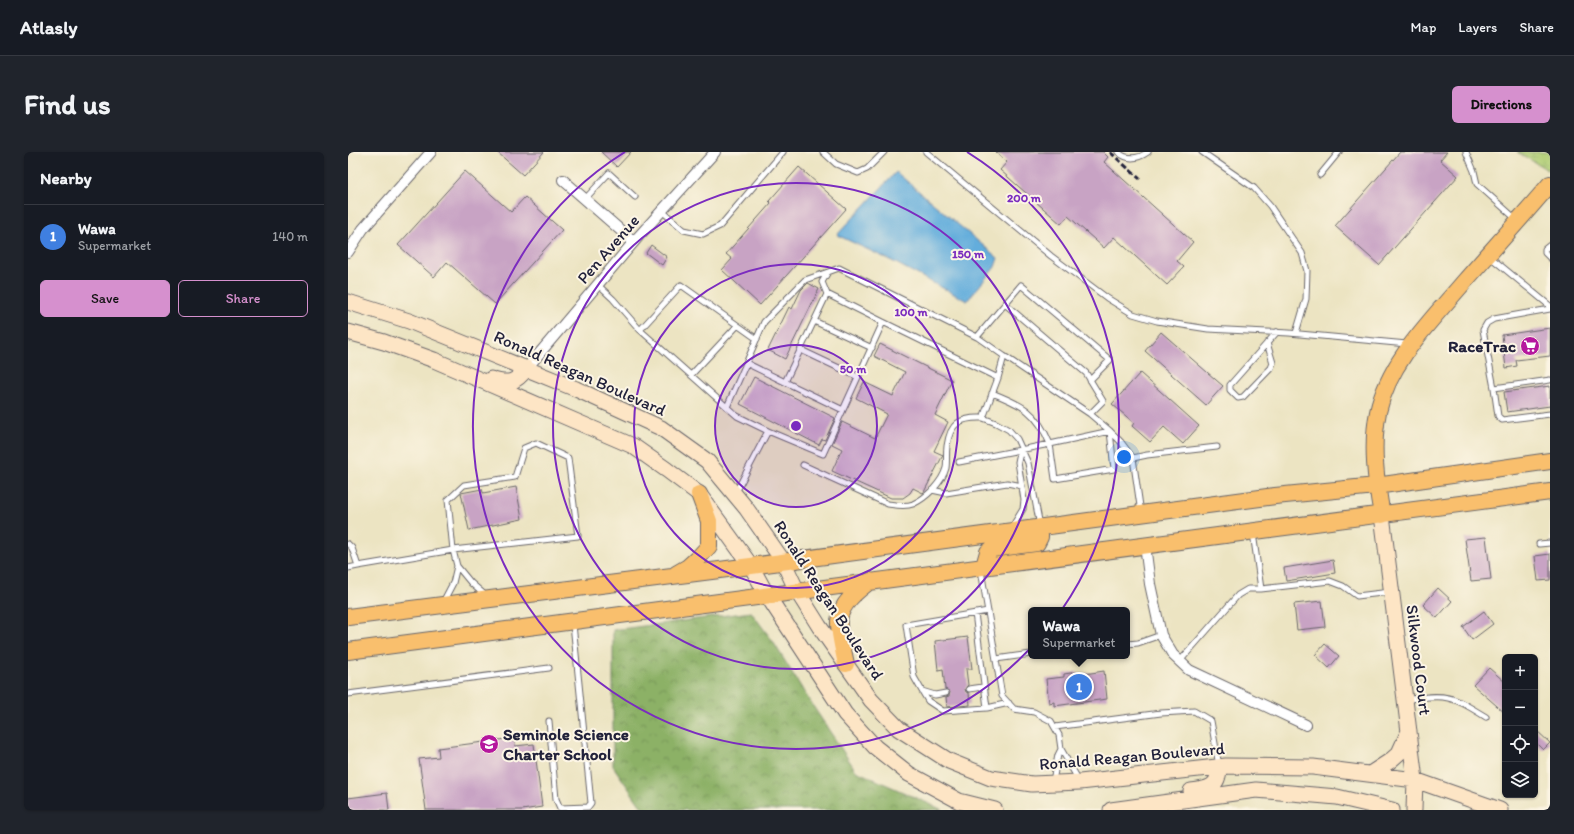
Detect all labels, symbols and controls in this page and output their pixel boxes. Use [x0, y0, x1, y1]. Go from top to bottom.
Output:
text: Atlasly [20, 16, 77, 39]
text: Map [1411, 19, 1436, 36]
text: Layers [1458, 19, 1497, 36]
text: Share [1519, 19, 1554, 36]
button: Directions [1452, 86, 1550, 123]
text: Find us [24, 87, 111, 121]
text: Nearby [40, 168, 92, 188]
text: 200 m [1007, 191, 1042, 205]
street label: Pen Avenue [573, 210, 643, 288]
text: Wawa [78, 220, 116, 238]
text: 1 [50, 229, 56, 244]
text: 140 m [272, 229, 308, 244]
text: Supermarket [78, 238, 151, 253]
text: 150 m [952, 247, 985, 261]
button: Save [40, 280, 170, 317]
button: Share [178, 280, 308, 317]
text: 100 m [894, 305, 928, 319]
street label: Ronald Reagan Boulevard [491, 326, 670, 420]
supermarket icon: RaceTrac [1519, 335, 1541, 357]
place label: RaceTrac [1448, 336, 1516, 356]
text: 50 m [840, 362, 867, 376]
centre of rings [789, 419, 803, 433]
your location [1114, 447, 1134, 467]
street label: Ronald Reagan Boulevard [770, 516, 889, 684]
street label: Silkwood Court [1402, 604, 1436, 716]
popup [1028, 607, 1130, 659]
text: Wawa [1042, 617, 1080, 635]
text: Supermarket [1042, 635, 1116, 650]
map controls [1502, 654, 1538, 798]
button: + [1502, 654, 1538, 690]
pin: 1 [1066, 672, 1092, 702]
button: − [1502, 690, 1538, 726]
place label: Seminole Science Charter School [503, 724, 629, 764]
button: locate [1502, 726, 1538, 762]
school or university icon: Seminole Science Charter School [478, 733, 500, 755]
street label: Ronald Reagan Boulevard [1038, 738, 1226, 774]
button: layers [1502, 762, 1538, 798]

